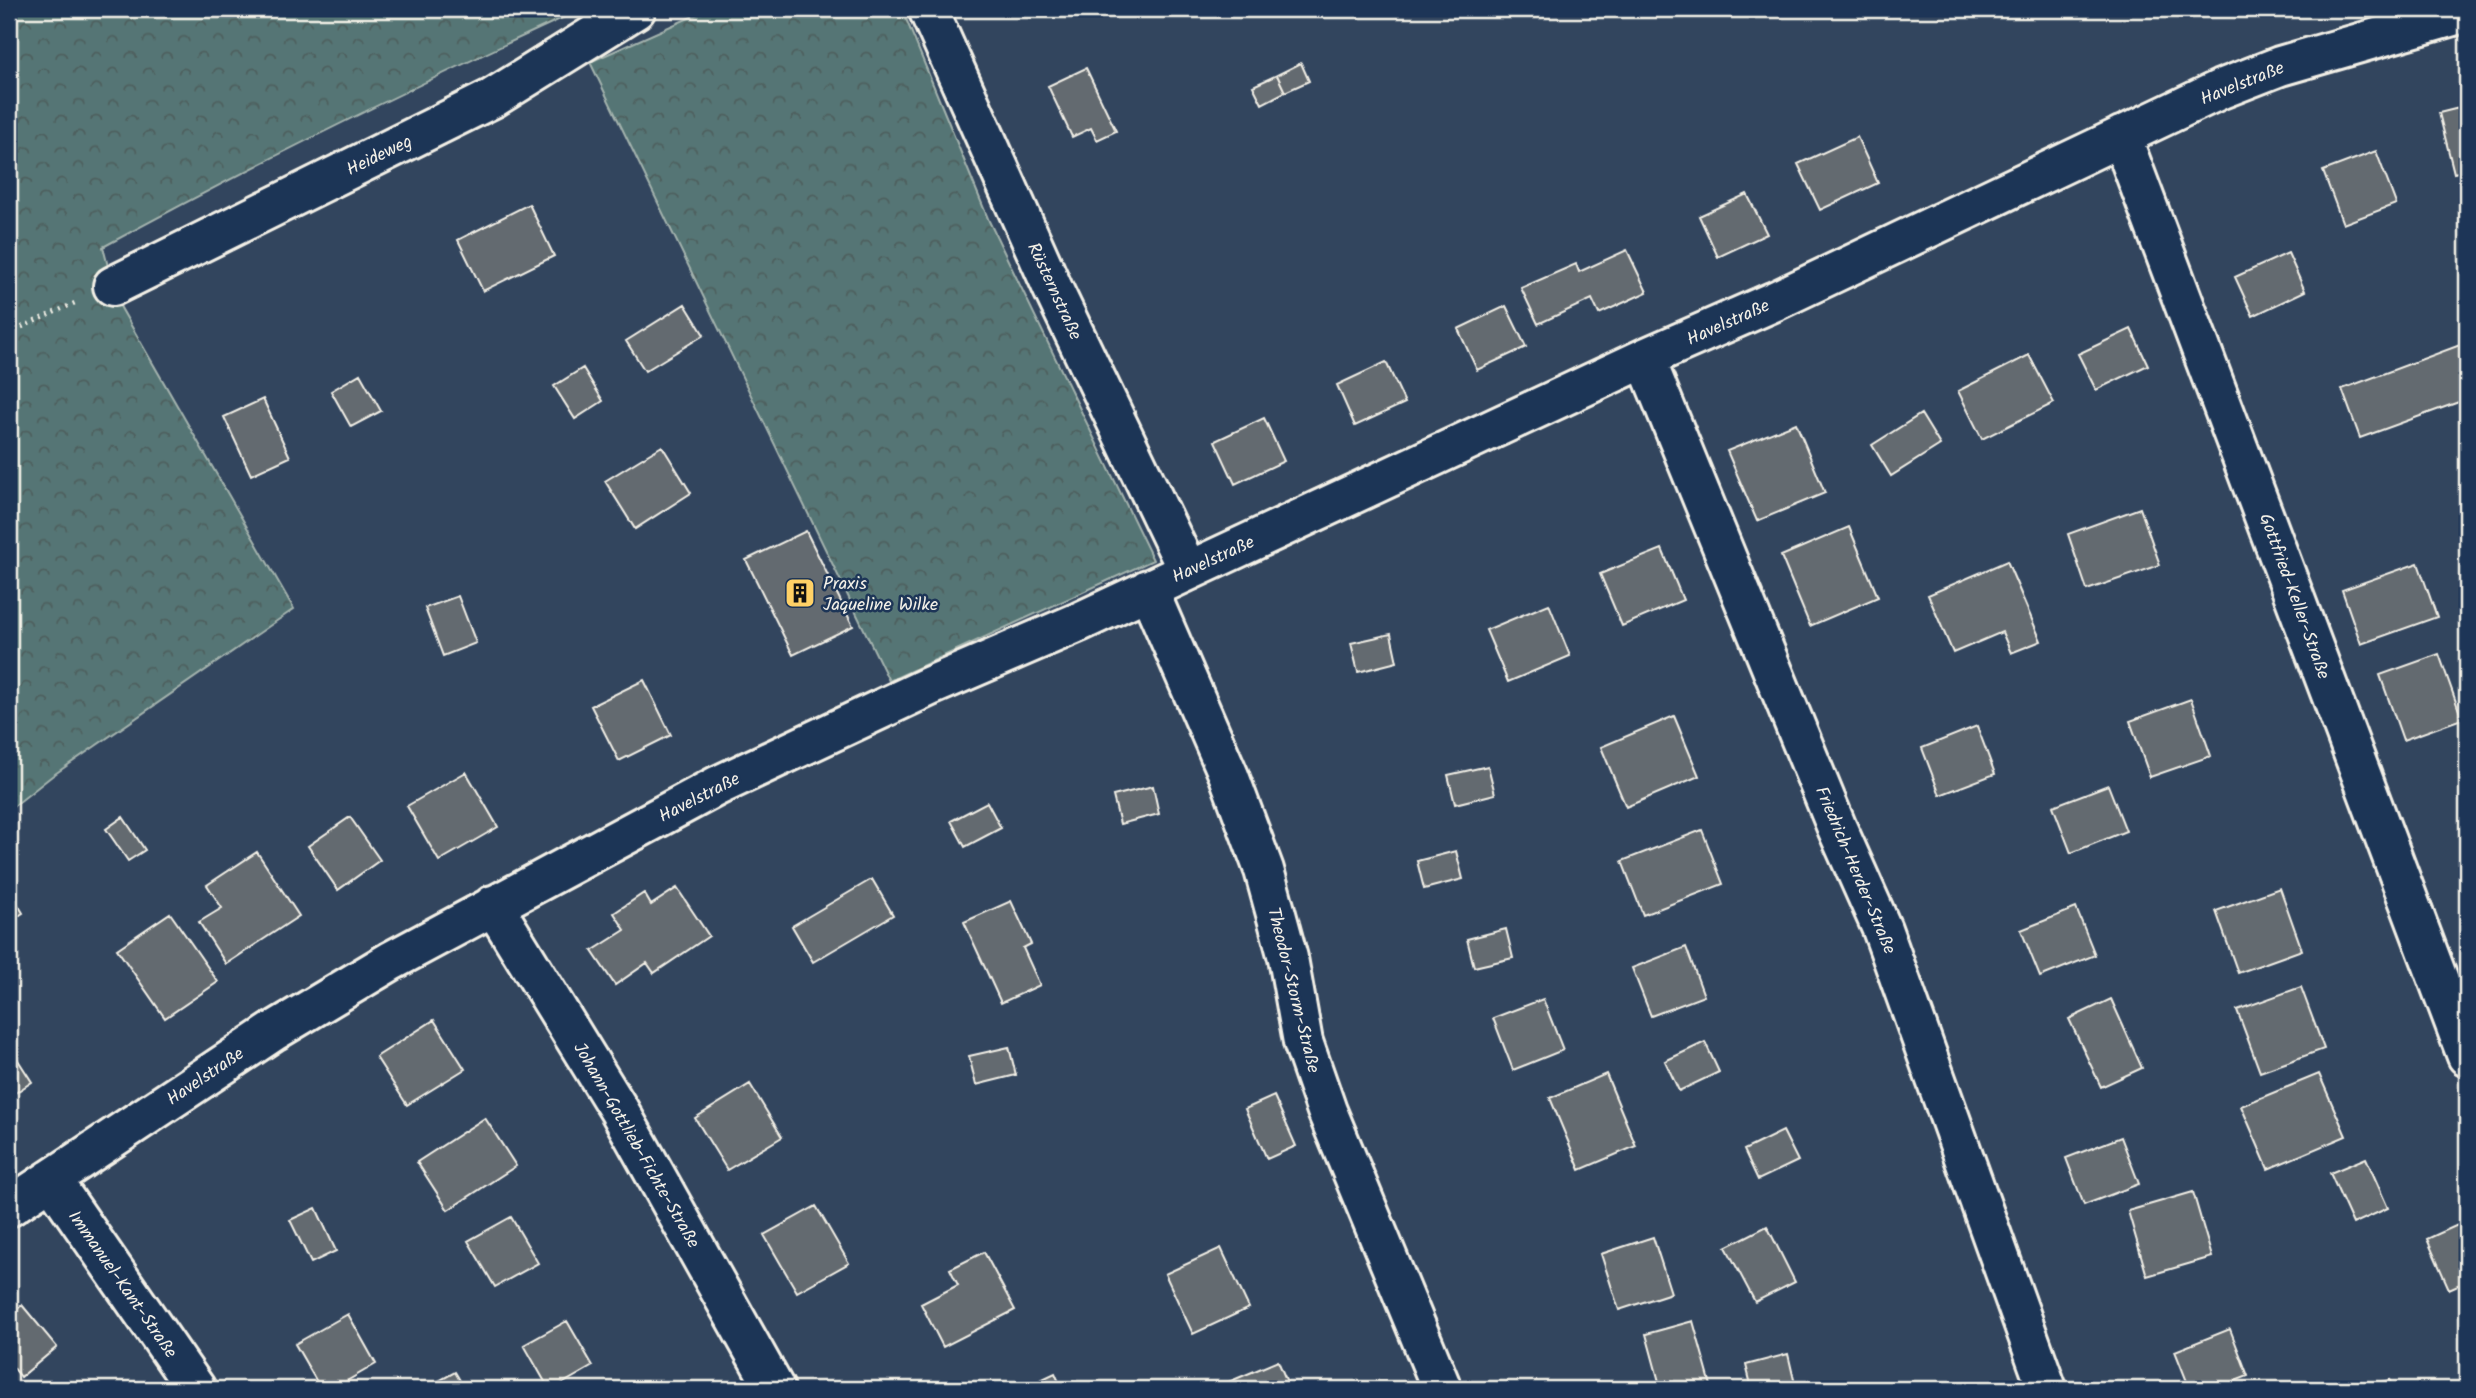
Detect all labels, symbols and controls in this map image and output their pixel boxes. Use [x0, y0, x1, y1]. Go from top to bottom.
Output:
street label: Havelstraße [2196, 54, 2289, 114]
street label: Heideweg [342, 128, 418, 185]
street label: Rüsternstraße [1018, 238, 1089, 345]
street label: Havelstraße [1682, 292, 1775, 355]
street label: Gottfried-Keller-Straße [2250, 509, 2337, 684]
street label: Havelstraße [1168, 529, 1260, 592]
place label: Praxis Jaqueline Wilke [823, 570, 938, 620]
building icon: Praxis Jaqueline Wilke [783, 576, 817, 610]
street label: Havelstraße [654, 765, 746, 831]
street label: Friedrich-Herder-Straße [1806, 782, 1903, 959]
street label: Theodor-Storm-Straße [1258, 905, 1327, 1076]
street label: Johann-Gottlieb-Fichte-Straße [565, 1037, 707, 1254]
street label: Havelstraße [161, 1041, 251, 1114]
street label: Immanuel-Kant-Straße [60, 1205, 184, 1365]

